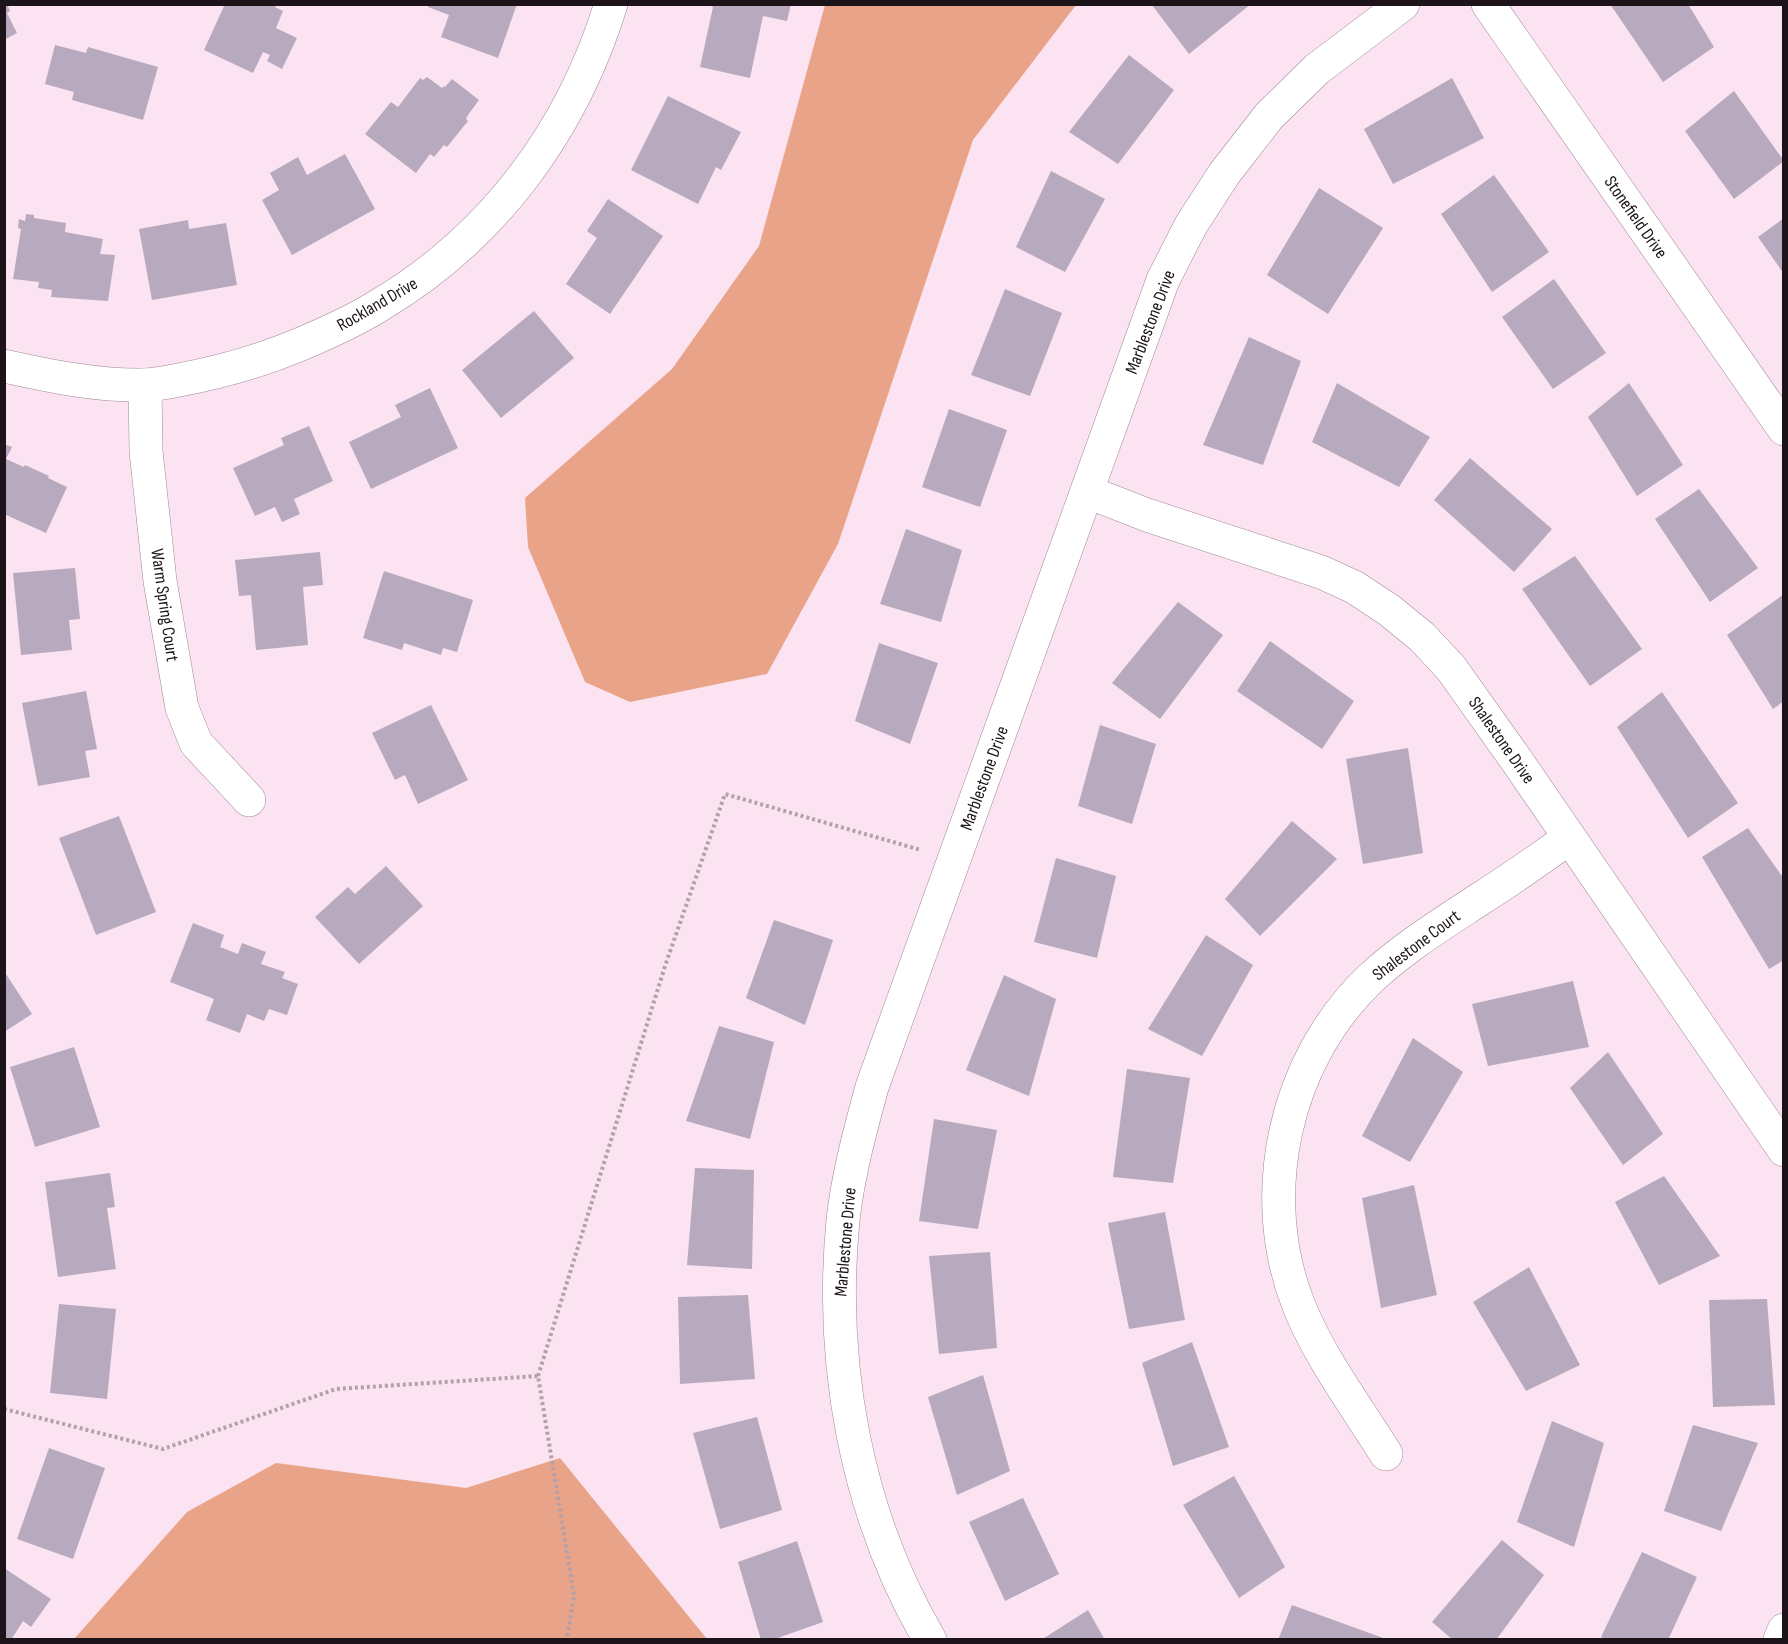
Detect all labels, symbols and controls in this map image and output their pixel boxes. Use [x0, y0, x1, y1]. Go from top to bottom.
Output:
street label: Stonefield Drive [1600, 172, 1672, 263]
street label: Marblestone Drive [1121, 267, 1180, 377]
street label: Rockland Drive [333, 273, 421, 336]
street label: Warm Spring Court [146, 547, 183, 663]
street label: Shalestone Drive [1464, 693, 1539, 788]
street label: Marblestone Drive [956, 723, 1013, 833]
street label: Shalestone Court [1368, 905, 1465, 985]
street label: Marblestone Drive [830, 1187, 861, 1297]

